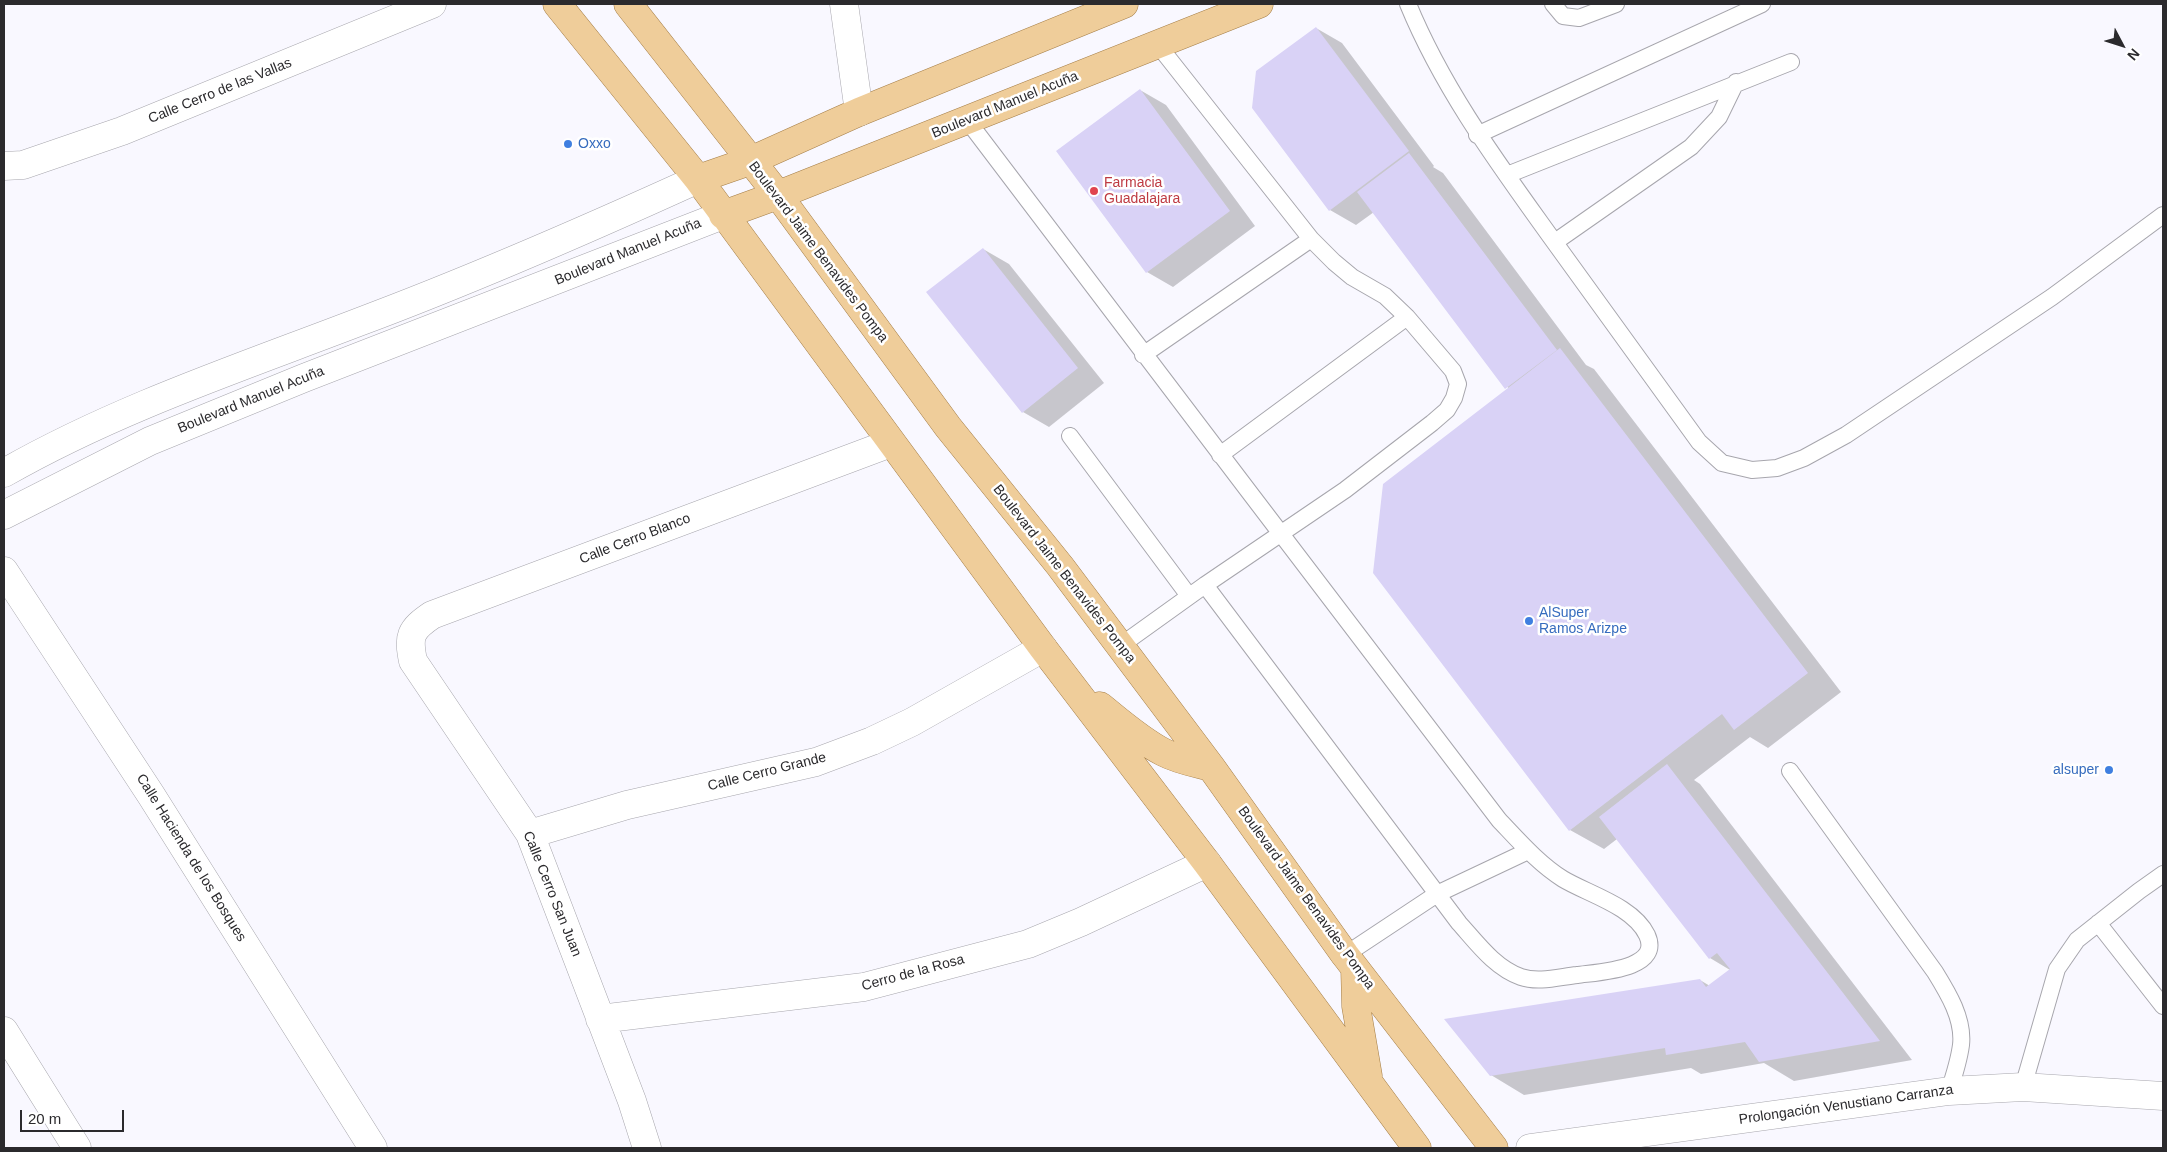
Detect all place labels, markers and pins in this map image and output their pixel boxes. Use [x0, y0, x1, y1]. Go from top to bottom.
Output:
place label: Oxxo [578, 136, 611, 152]
marker: Oxxo [562, 138, 574, 150]
place label: Farmacia Guadalajara [1104, 175, 1180, 208]
marker: Farmacia Guadalajara [1088, 185, 1100, 197]
place label: AlSuper Ramos Arizpe [1539, 605, 1627, 638]
marker: AlSuper Ramos Arizpe [1523, 615, 1535, 627]
place label: alsuper [2053, 762, 2099, 778]
marker: alsuper [2103, 764, 2115, 776]

